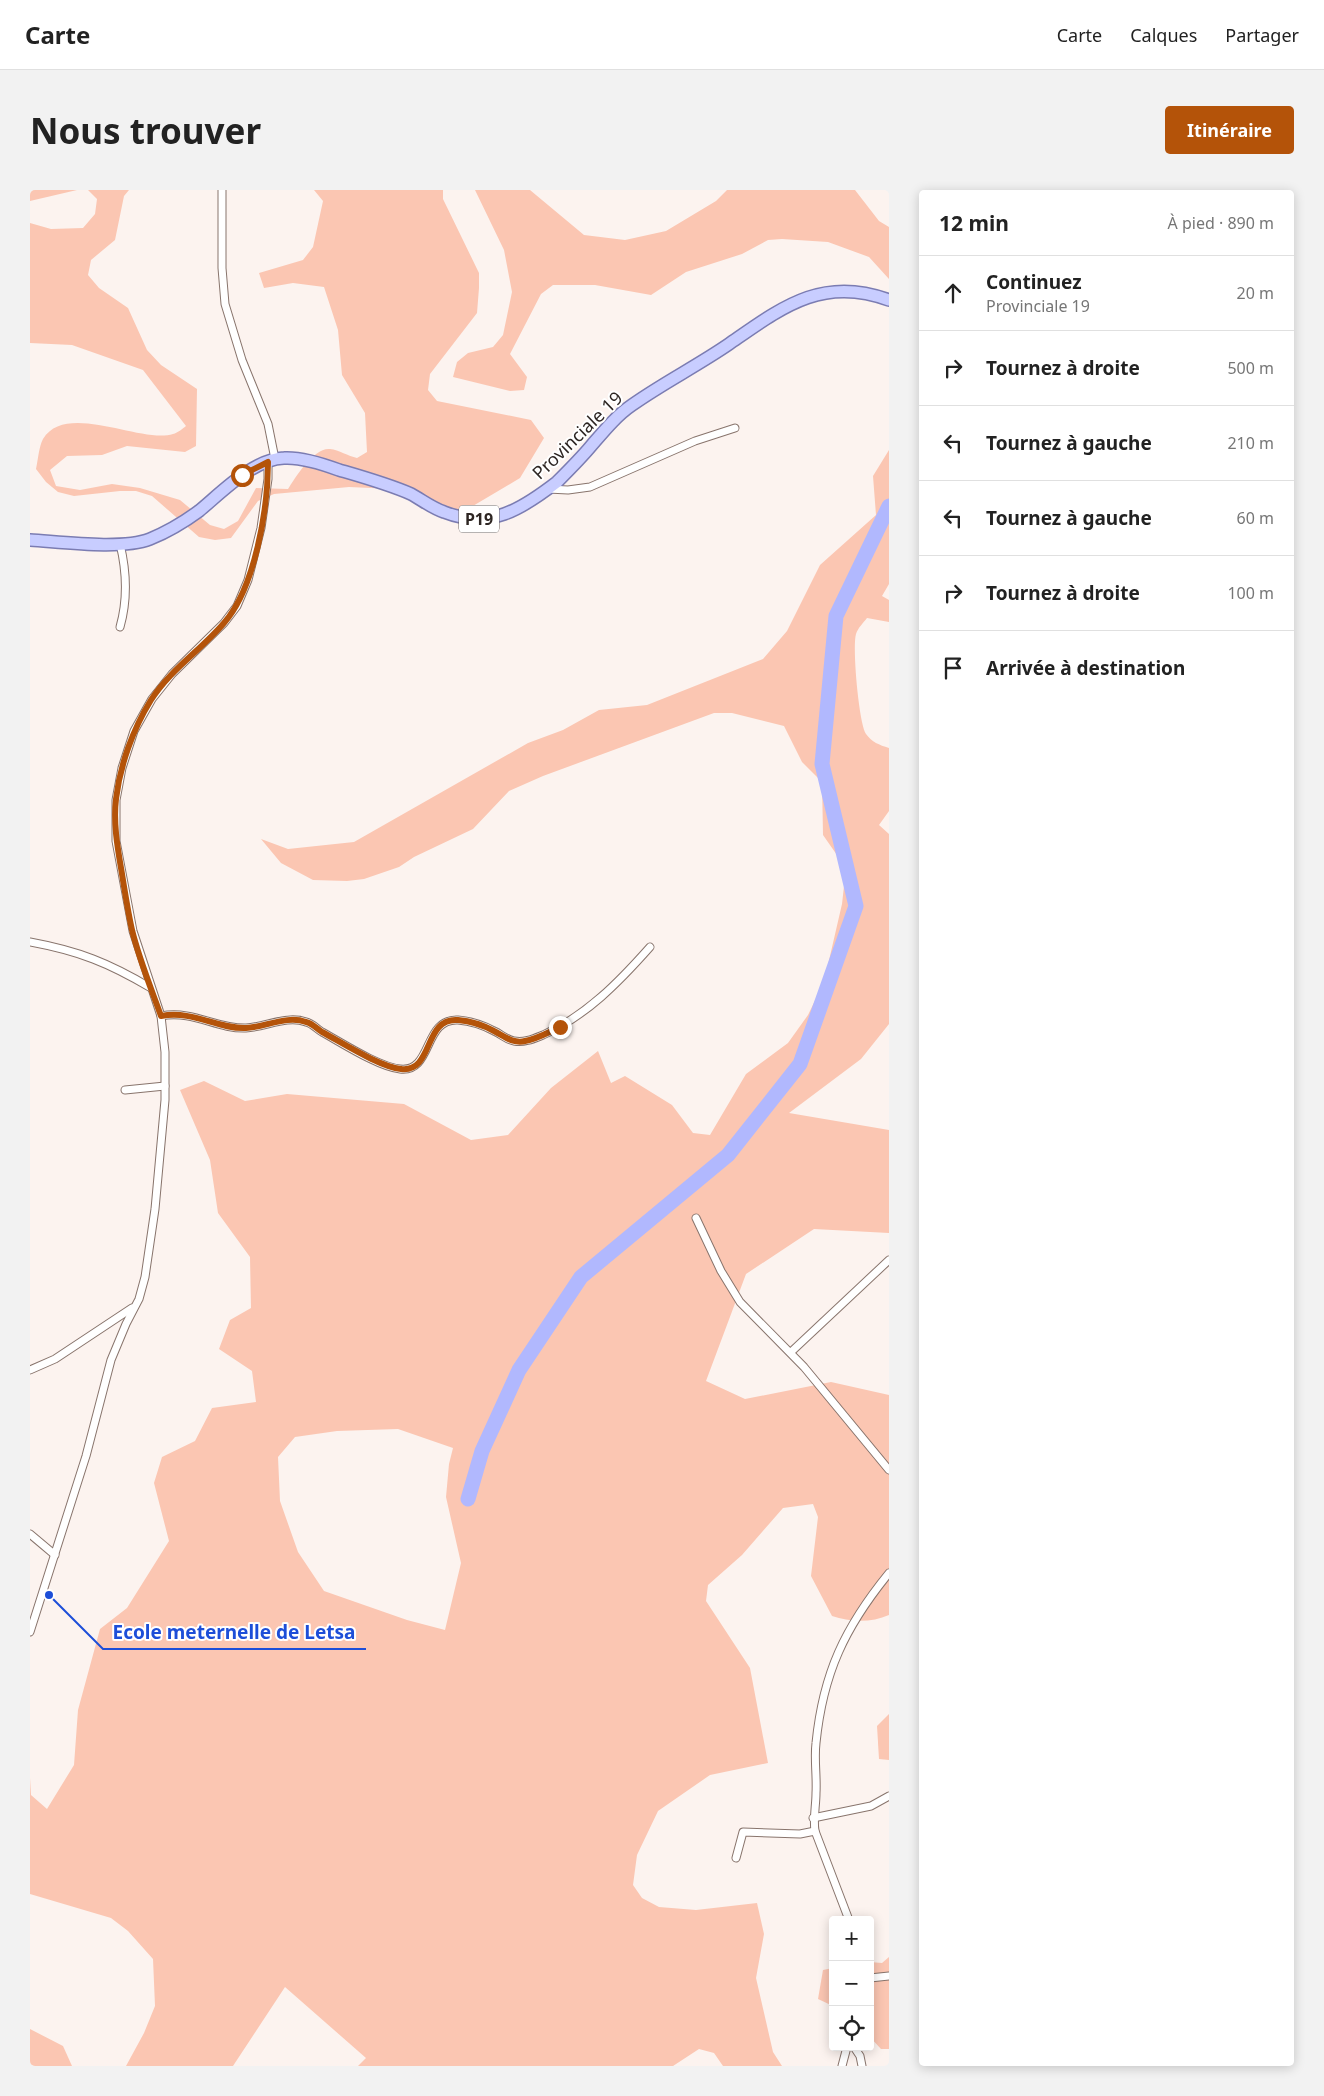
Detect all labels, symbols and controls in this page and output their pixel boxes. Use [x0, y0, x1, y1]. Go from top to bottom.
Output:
text: Carte [25, 18, 90, 51]
text: Carte [1057, 23, 1102, 47]
text: Calques [1130, 23, 1197, 47]
text: Partager [1225, 23, 1299, 47]
button: Itinéraire [1165, 106, 1294, 154]
text: Nous trouver [30, 107, 261, 154]
text: 12 min [939, 209, 1009, 237]
text: À pied · 890 m [1168, 212, 1274, 234]
text: Continuez [986, 269, 1082, 295]
icon: ahead [939, 279, 967, 307]
text: 20 m [1237, 282, 1274, 304]
text: Provinciale 19 [986, 295, 1090, 317]
icon: right [939, 354, 967, 382]
text: Tournez à droite [986, 355, 1140, 381]
text: 500 m [1227, 357, 1274, 379]
street label: Provinciale 19 [527, 386, 627, 484]
icon: left [939, 429, 967, 457]
text: Tournez à gauche [986, 430, 1152, 456]
text: 210 m [1227, 432, 1274, 454]
route start [231, 464, 254, 487]
icon: left [939, 504, 967, 532]
text: Tournez à gauche [986, 505, 1152, 531]
road number: P19 [459, 506, 499, 532]
text: 60 m [1237, 507, 1274, 529]
icon: right [939, 579, 967, 607]
text: Tournez à droite [986, 580, 1140, 606]
text: 100 m [1227, 582, 1274, 604]
icon: arrive [939, 654, 967, 682]
text: Arrivée à destination [986, 655, 1185, 681]
route end [549, 1016, 572, 1039]
callout: Ecole meternelle de Letsa [103, 1615, 366, 1649]
text: Ecole meternelle de Letsa [113, 1619, 355, 1645]
map controls [829, 1916, 874, 2051]
button: + [829, 1916, 874, 1961]
button: − [829, 1961, 874, 2006]
button: locate [829, 2006, 874, 2051]

